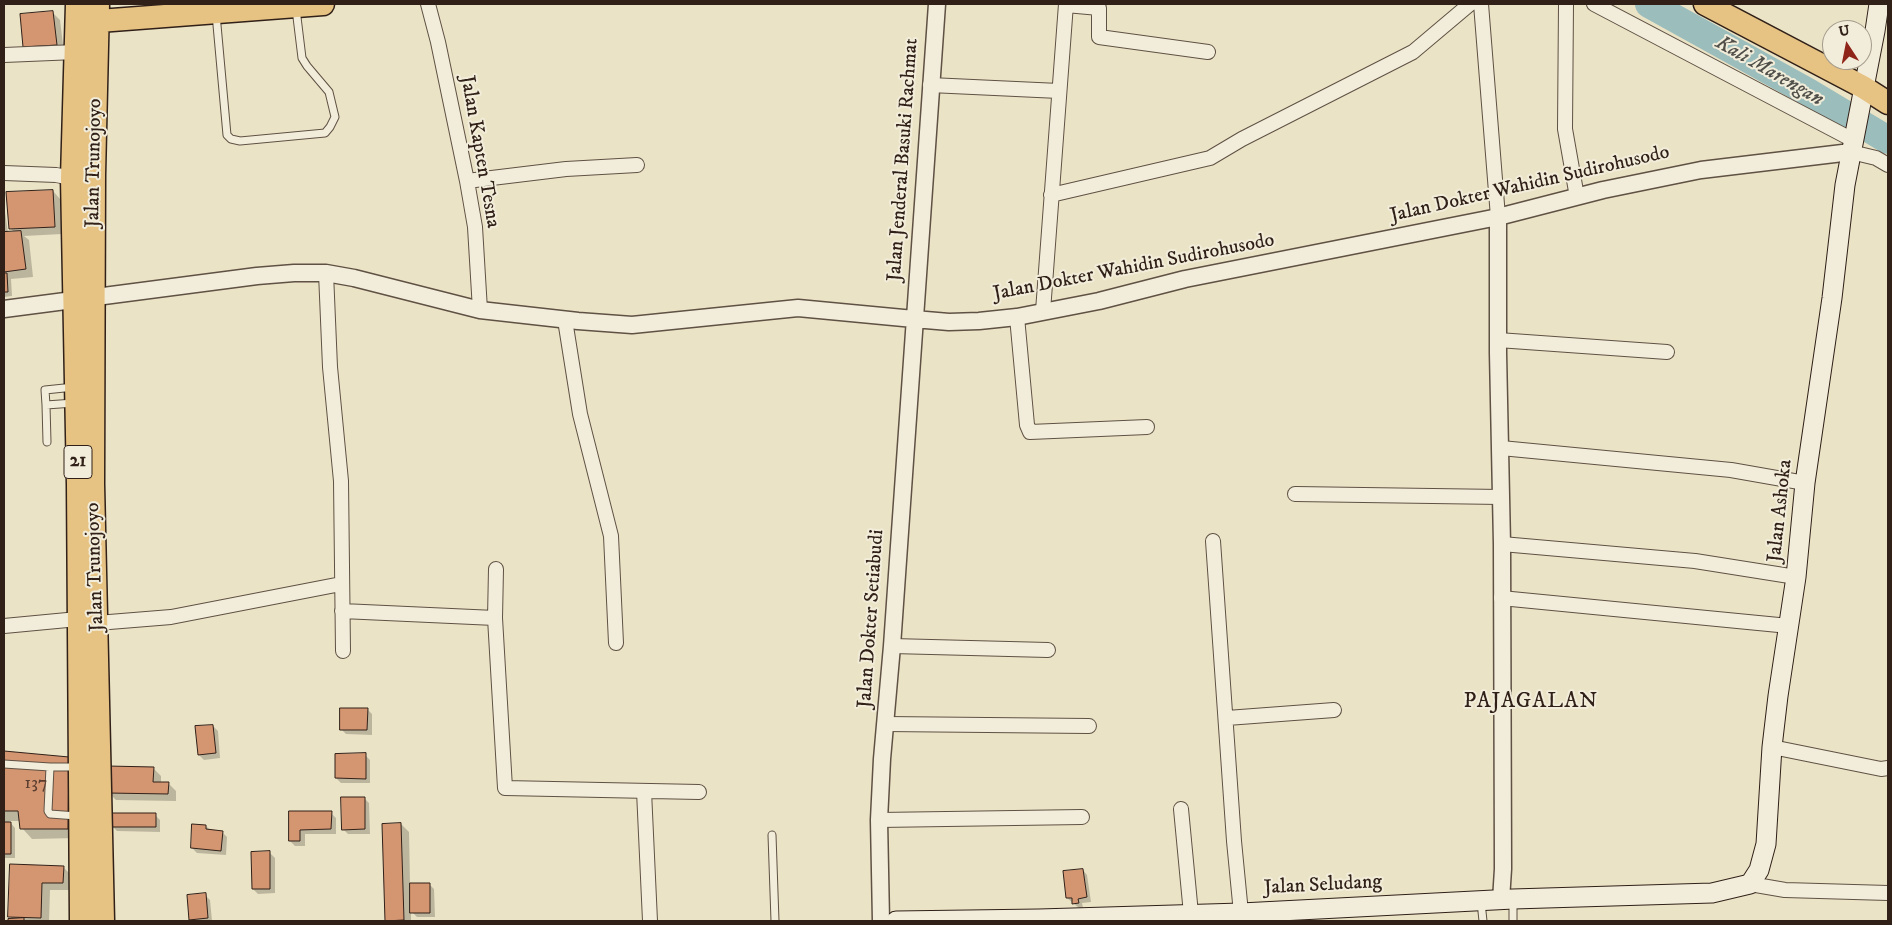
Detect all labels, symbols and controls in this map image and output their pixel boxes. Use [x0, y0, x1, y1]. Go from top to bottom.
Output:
north arrow [1822, 20, 1872, 70]
text: U [1837, 21, 1851, 41]
water label: Kali Marengan [1711, 31, 1827, 113]
street label: Jalan Jenderal Basuki Rachmat [884, 38, 924, 282]
street label: Jalan Kapten Tesna [454, 74, 504, 230]
street label: Jalan Trunojoyo [82, 98, 108, 228]
street label: Jalan Dokter Wahidin Sudirohusodo [1388, 141, 1672, 229]
street label: Jalan Dokter Wahidin Sudirohusodo [991, 229, 1277, 307]
road number: 21 [64, 446, 92, 478]
street label: Jalan Ashoka [1764, 458, 1798, 564]
street label: Jalan Trunojoyo [82, 502, 110, 632]
street label: Jalan Dokter Setiabudi [854, 529, 890, 709]
district label: PAJAGALAN [1462, 689, 1600, 715]
house number: 137 [25, 773, 47, 795]
street label: Jalan Seludang [1263, 871, 1383, 901]

